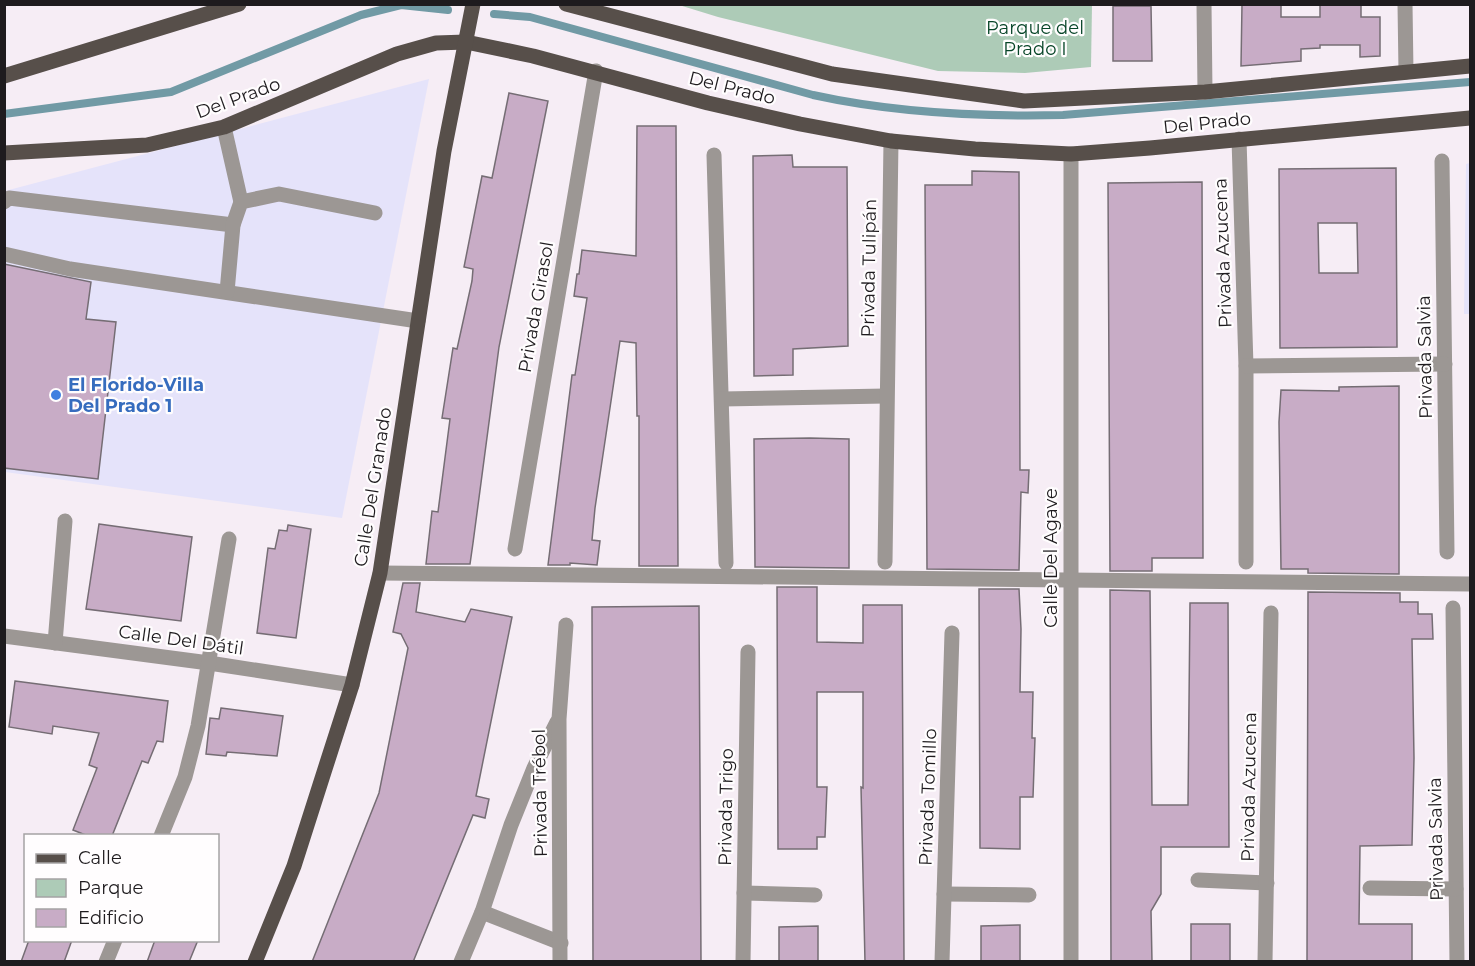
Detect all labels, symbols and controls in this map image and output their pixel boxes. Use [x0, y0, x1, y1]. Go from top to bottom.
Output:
park label: Parque del Prado I [986, 17, 1084, 60]
street label: Del Prado [686, 67, 778, 109]
street label: Del Prado [193, 73, 283, 123]
street label: Del Prado [1162, 107, 1252, 139]
street label: Privada Azucena [1209, 178, 1237, 328]
street label: Privada Tulipán [857, 198, 881, 338]
street label: Privada Girasol [514, 240, 558, 374]
street label: Privada Salvia [1413, 295, 1437, 419]
place label: El Florido-Villa Del Prado 1 [68, 374, 204, 417]
marker: El Florido-Villa Del Prado 1 [49, 388, 63, 402]
street label: Calle Del Granado [350, 406, 396, 568]
street label: Calle Del Agave [1040, 488, 1062, 628]
street label: Calle Del Dátil [117, 620, 245, 660]
street label: Privada Azucena [1237, 712, 1261, 862]
street label: Privada Tomillo [915, 728, 941, 866]
street label: Privada Trébol [528, 729, 552, 857]
street label: Privada Trigo [714, 748, 738, 866]
street label: Privada Salvia [1424, 777, 1448, 901]
legend [24, 834, 219, 942]
text: Calle [78, 847, 122, 869]
text: Parque [78, 877, 144, 899]
text: Edificio [78, 907, 144, 929]

